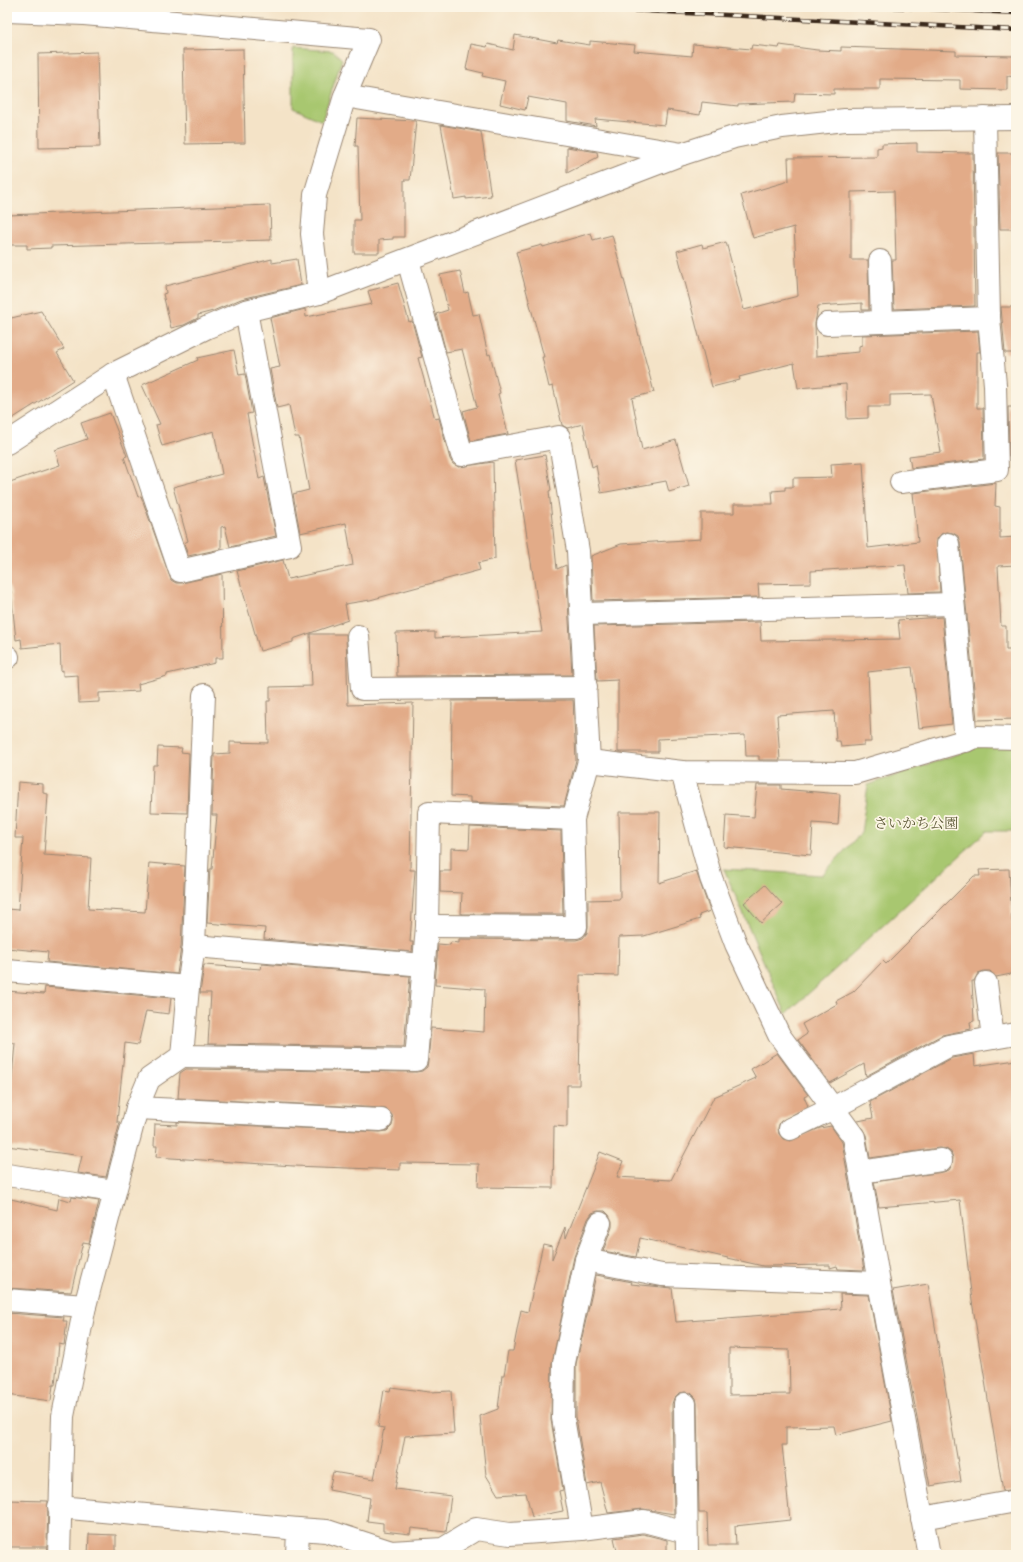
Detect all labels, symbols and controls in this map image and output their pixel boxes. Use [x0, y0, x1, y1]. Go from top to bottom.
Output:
park label: さいかち公園 [874, 815, 958, 833]

